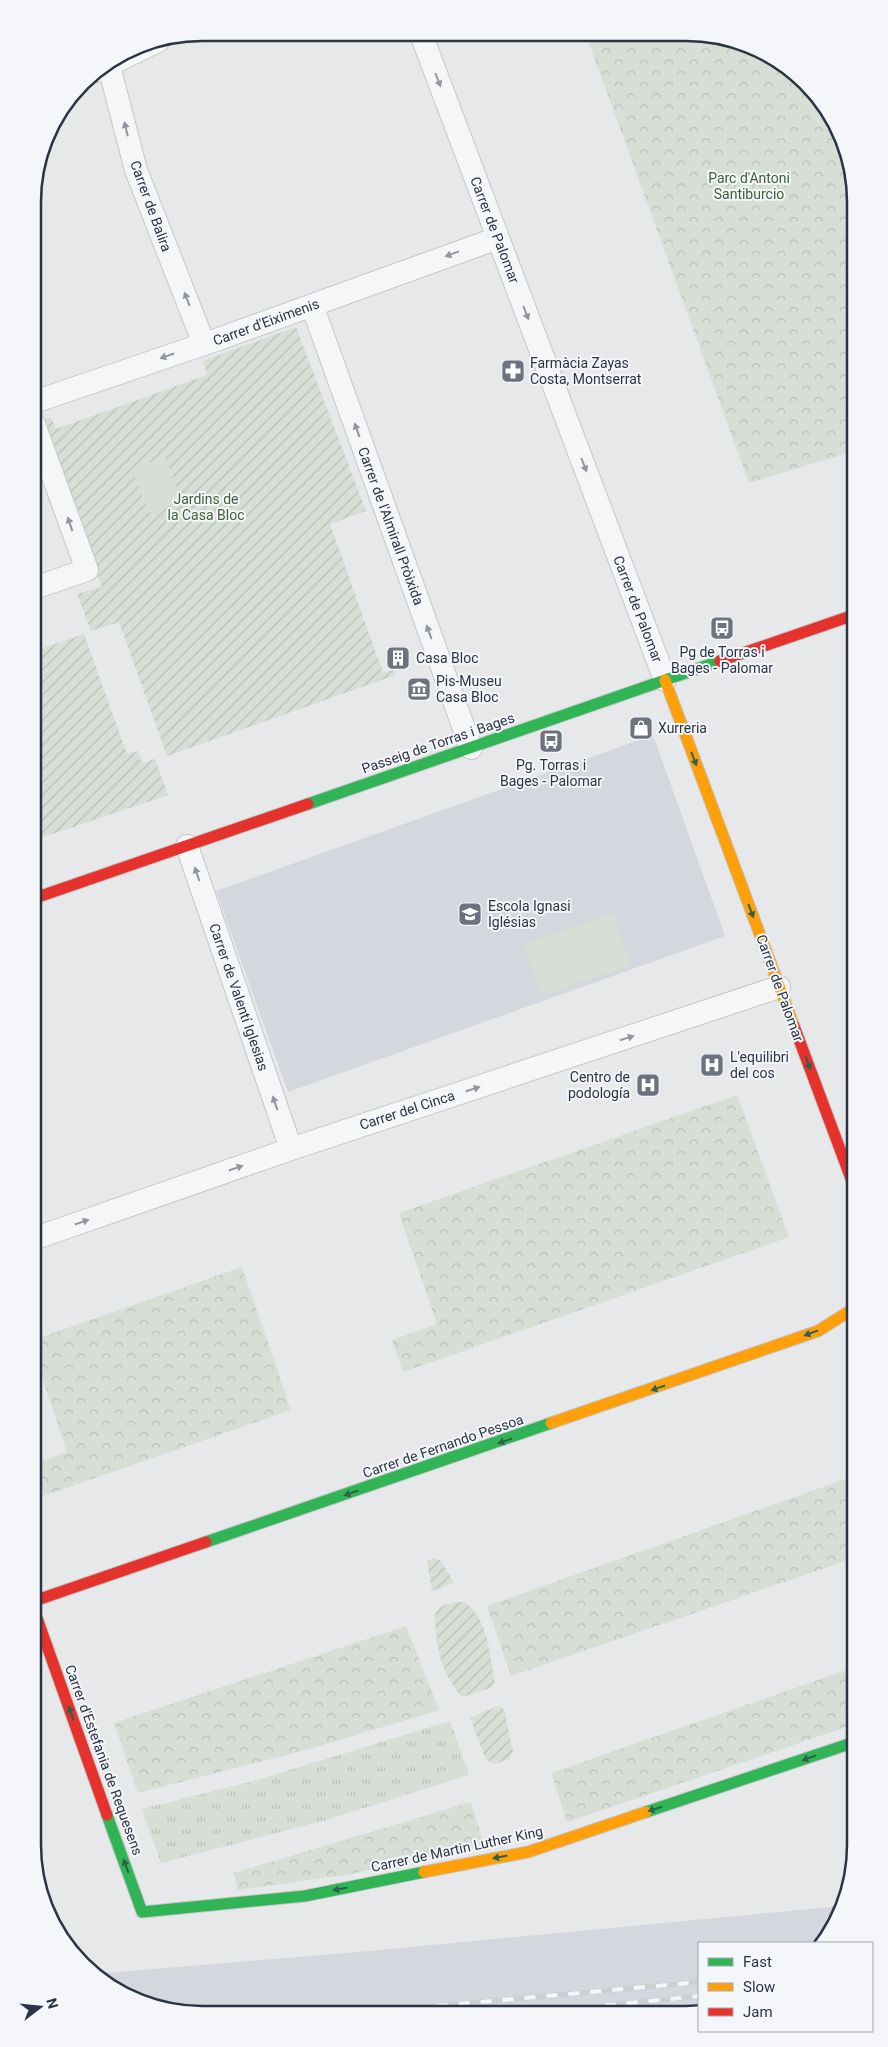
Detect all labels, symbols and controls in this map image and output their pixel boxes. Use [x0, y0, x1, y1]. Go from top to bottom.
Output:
one-way arrow [435, 72, 442, 87]
one-way arrow [121, 122, 129, 137]
street label: Carrer de Balira [127, 158, 175, 254]
park label: Parc d'Antoni Santiburcio [708, 170, 790, 202]
street label: Carrer de Palomar [467, 174, 523, 286]
one-way arrow [444, 250, 459, 258]
one-way arrow [182, 291, 190, 306]
street label: Carrer d'Eiximenis [211, 295, 321, 349]
one-way arrow [523, 306, 530, 321]
one-way arrow [160, 353, 175, 361]
place label: Farmàcia Zayas Costa, Montserrat [530, 355, 642, 387]
pharmacy icon: Farmàcia Zayas Costa, Montserrat [500, 358, 526, 384]
one-way arrow [353, 422, 360, 437]
street label: Carrer de l'Almirall Pròixida [355, 445, 427, 607]
one-way arrow [581, 458, 588, 473]
park label: Jardins de la Casa Bloc [168, 491, 244, 523]
one-way arrow [66, 517, 73, 532]
street label: Carrer de Palomar [610, 553, 666, 665]
bus stop icon: Pg de Torras i Bages - Palomar [709, 615, 735, 641]
one-way arrow [425, 624, 433, 639]
place label: Pg de Torras i Bages - Palomar [671, 644, 773, 676]
building icon: Casa Bloc [385, 645, 411, 671]
place label: Casa Bloc [416, 650, 478, 666]
place label: Pis-Museu Casa Bloc [436, 673, 502, 705]
museum icon: Pis-Museu Casa Bloc [406, 676, 432, 702]
street label: Passeig de Torras i Bages [360, 709, 516, 777]
shop icon: Xurreria [628, 715, 654, 741]
place label: Xurreria [658, 720, 707, 736]
bus stop icon: Pg. Torras i Bages - Palomar [538, 728, 564, 754]
one-way arrow [691, 751, 698, 766]
place label: Pg. Torras i Bages - Palomar [500, 757, 602, 789]
one-way arrow [193, 866, 200, 881]
place label: Escola Ignasi Iglésias [488, 898, 571, 930]
school or university icon: Escola Ignasi Iglésias [457, 901, 483, 927]
one-way arrow [747, 904, 755, 919]
street label: Carrer de Valentí Iglesias [206, 921, 272, 1073]
street label: Carrer de Palomar [753, 932, 807, 1044]
one-way arrow [620, 1034, 635, 1042]
place label: L'equilibri del cos [730, 1049, 789, 1081]
hospital icon: L'equilibri del cos [699, 1052, 725, 1078]
one-way arrow [804, 1056, 812, 1071]
place label: Centro de podología [568, 1069, 630, 1101]
hospital icon: Centro de podología [635, 1072, 661, 1098]
one-way arrow [465, 1085, 480, 1092]
street label: Carrer del Cinca [357, 1087, 457, 1133]
one-way arrow [271, 1095, 278, 1110]
one-way arrow [228, 1164, 243, 1171]
one-way arrow [75, 1218, 90, 1226]
one-way arrow [804, 1330, 818, 1338]
one-way arrow [650, 1384, 665, 1392]
street label: Carrer de Fernando Pessoa [361, 1411, 525, 1481]
one-way arrow [497, 1438, 512, 1445]
one-way arrow [343, 1490, 358, 1498]
street label: Carrer d'Estefania de Requesens [62, 1663, 146, 1857]
one-way arrow [67, 1705, 74, 1720]
one-way arrow [801, 1754, 816, 1762]
one-way arrow [647, 1806, 662, 1813]
street label: Carrer de Martin Luther King [370, 1823, 544, 1875]
one-way arrow [492, 1853, 507, 1861]
one-way arrow [121, 1858, 129, 1873]
one-way arrow [332, 1886, 348, 1894]
legend [698, 1942, 873, 2032]
text: Fast [743, 1953, 772, 1971]
text: Slow [743, 1978, 775, 1996]
north arrow [15, 1982, 65, 2032]
text: N [43, 1996, 62, 2010]
text: Jam [743, 2003, 773, 2021]

